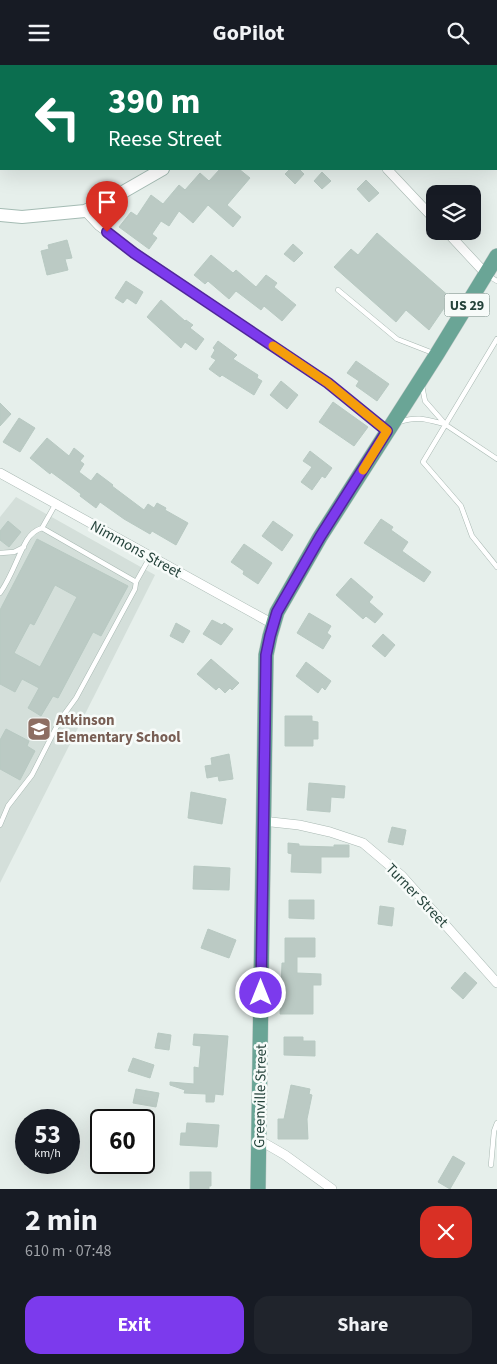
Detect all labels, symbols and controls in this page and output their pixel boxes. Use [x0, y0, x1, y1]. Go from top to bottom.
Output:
text: GoPilot [213, 17, 284, 49]
icon: menu [25, 19, 53, 47]
icon: search [444, 19, 472, 47]
text: 390 m [108, 77, 200, 127]
icon: left [25, 85, 90, 150]
text: Reese Street [108, 123, 222, 155]
pin [86, 181, 128, 232]
map controls [426, 185, 481, 240]
button: layers [426, 185, 481, 240]
icon: arrive [93, 188, 121, 216]
road number: US 29 [444, 293, 490, 317]
street label: Nimmons Street [86, 516, 185, 583]
place label: Atkinson Elementary School [55, 710, 181, 748]
school or university icon: Atkinson Elementary School [26, 716, 52, 742]
street label: Turner Street [381, 859, 453, 932]
position arrow [234, 966, 286, 1018]
street label: Greenville Street [249, 1044, 272, 1148]
speed limit sign: 60 [90, 1109, 155, 1174]
text: 53 [34, 1117, 61, 1153]
text: km/h [34, 1145, 61, 1162]
text: 2 min [25, 1199, 98, 1242]
button: close [420, 1206, 472, 1258]
text: 610 m · 07:48 [25, 1240, 112, 1262]
button: Exit [25, 1296, 244, 1354]
button: Share [254, 1296, 472, 1354]

